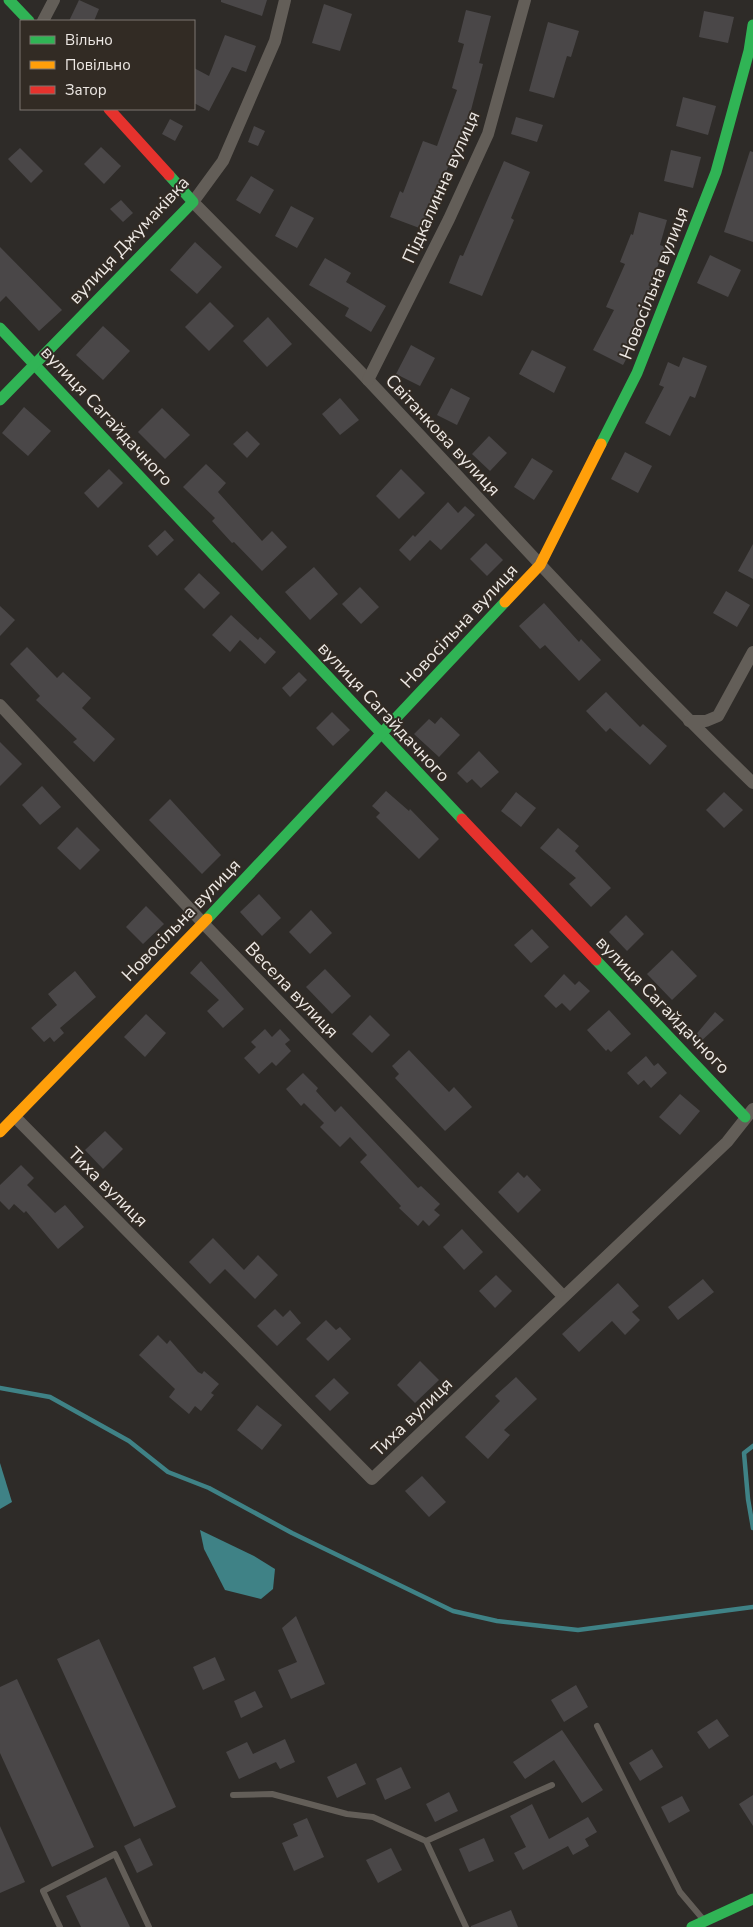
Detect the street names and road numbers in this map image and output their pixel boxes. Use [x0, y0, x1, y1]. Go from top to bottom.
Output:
street label: Підкалинна вулиця [397, 107, 485, 267]
street label: вулиця Джумаківка [63, 171, 195, 309]
street label: Новосільна вулиця [614, 203, 694, 363]
street label: вулиця Сагайдачного [36, 341, 178, 491]
street label: Світанкова вулиця [380, 369, 506, 501]
street label: Новосільна вулиця [395, 559, 523, 693]
street label: вулиця Сагайдачного [313, 637, 455, 787]
street label: Новосільна вулиця [116, 853, 246, 987]
street label: вулиця Сагайдачного [591, 931, 735, 1079]
street label: Весела вулиця [240, 937, 344, 1043]
street label: Тиха вулиця [63, 1142, 153, 1232]
street label: Тиха вулиця [366, 1372, 458, 1462]

